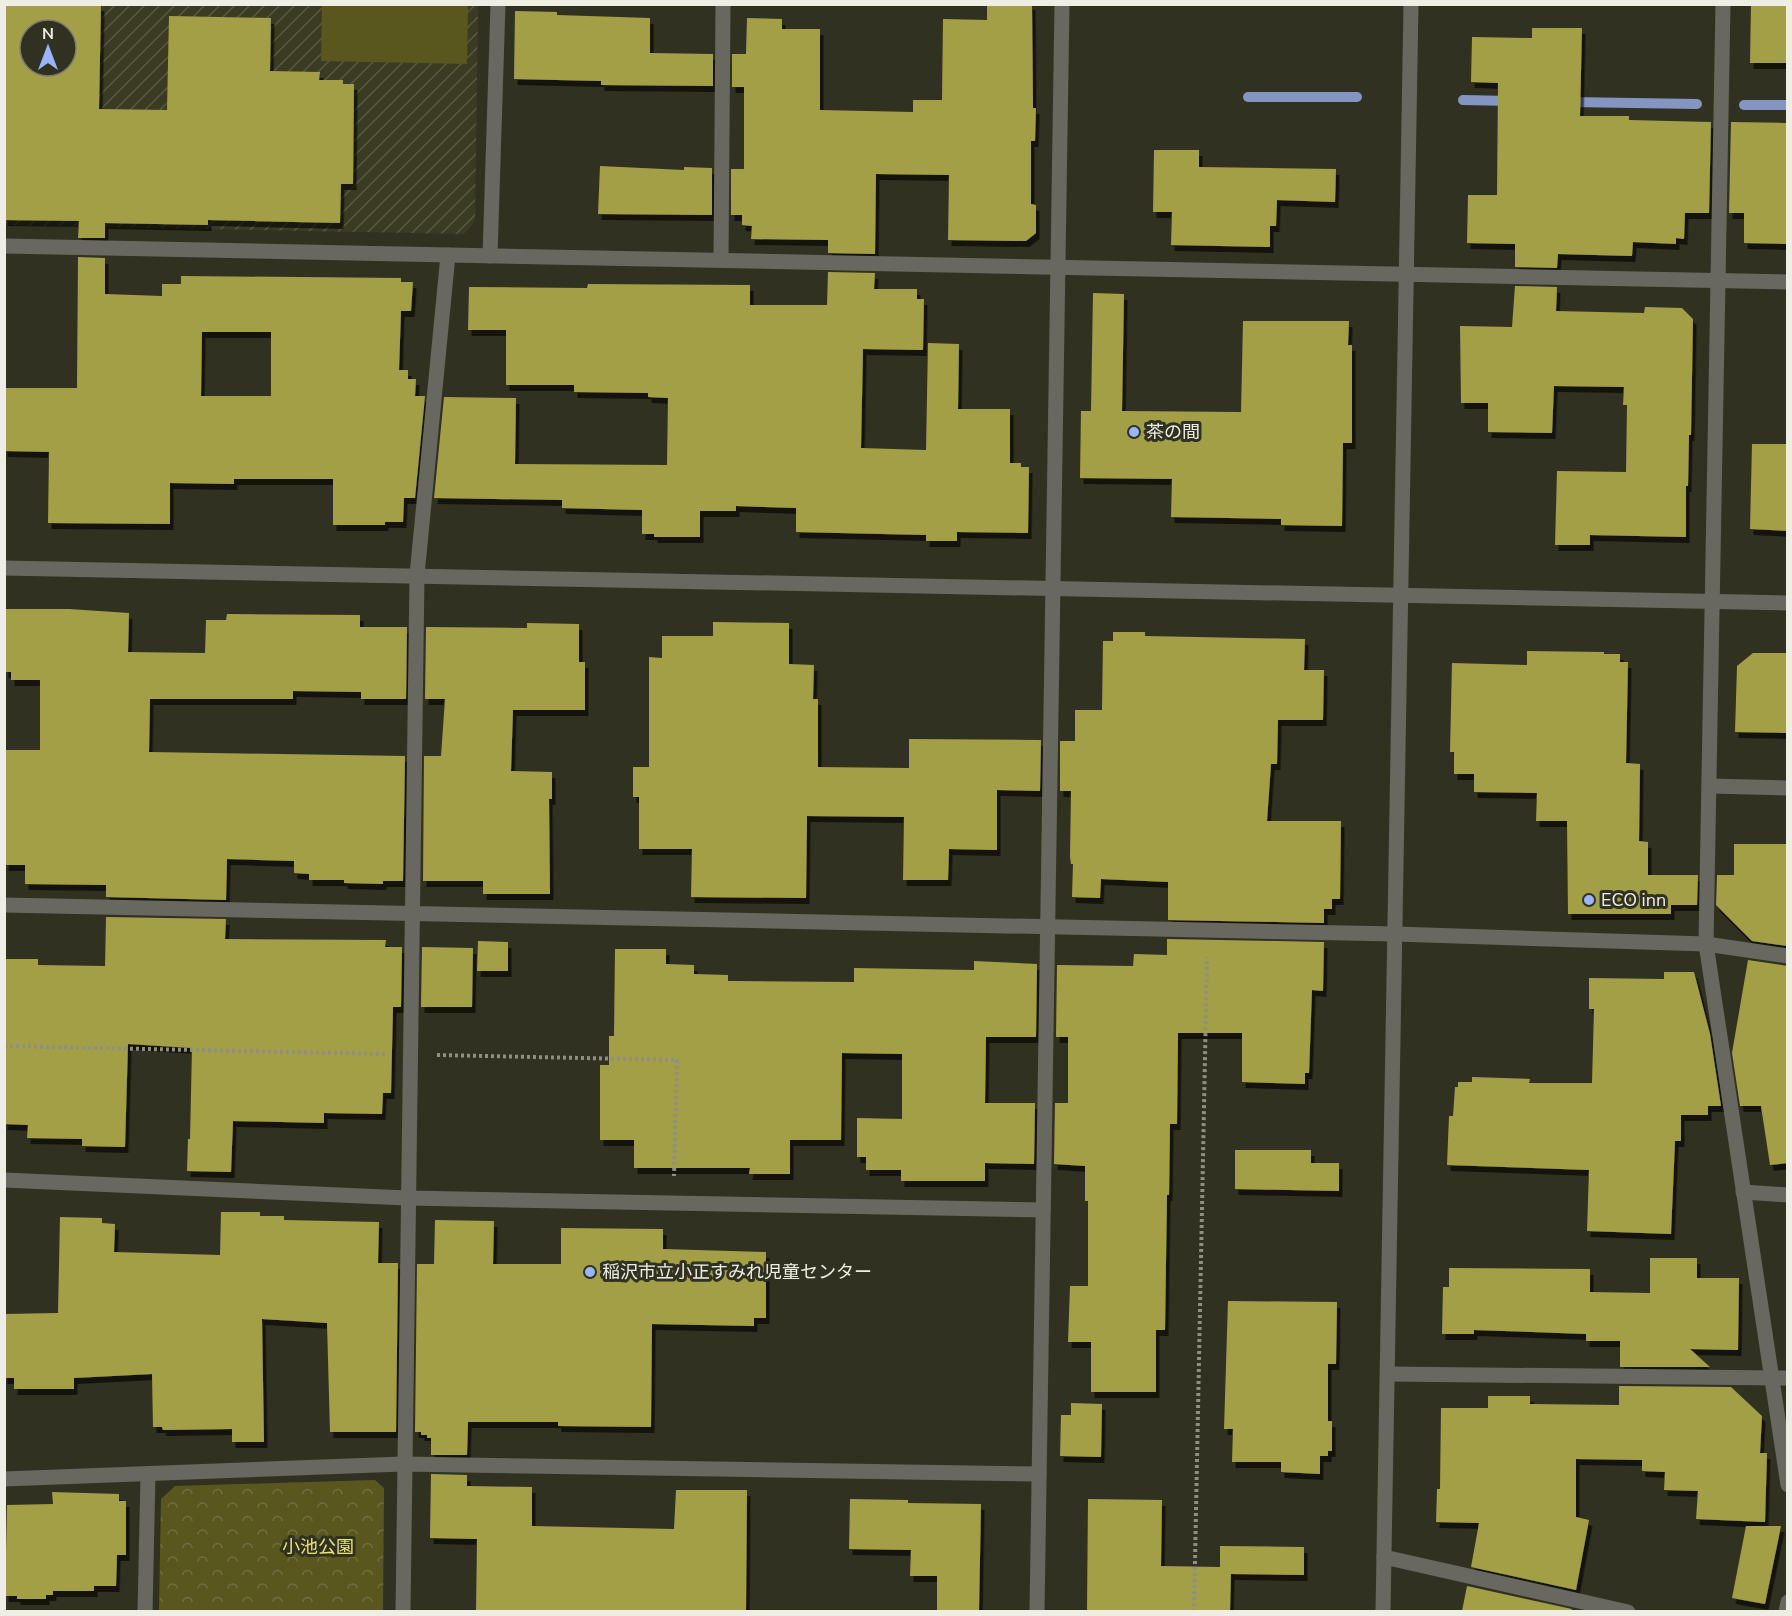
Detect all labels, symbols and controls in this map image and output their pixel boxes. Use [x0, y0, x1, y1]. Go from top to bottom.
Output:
north arrow [18, 18, 78, 78]
text: N [42, 23, 54, 45]
place label: 茶の間 [1146, 420, 1200, 444]
marker: 茶の間 [1127, 425, 1141, 439]
place label: ECO inn [1601, 888, 1666, 912]
marker: ECO inn [1582, 893, 1596, 907]
place label: 稲沢市立小正すみれ児童センター [602, 1260, 872, 1284]
marker: 稲沢市立小正すみれ児童センター [583, 1265, 597, 1279]
park label: 小池公園 [282, 1535, 354, 1559]

